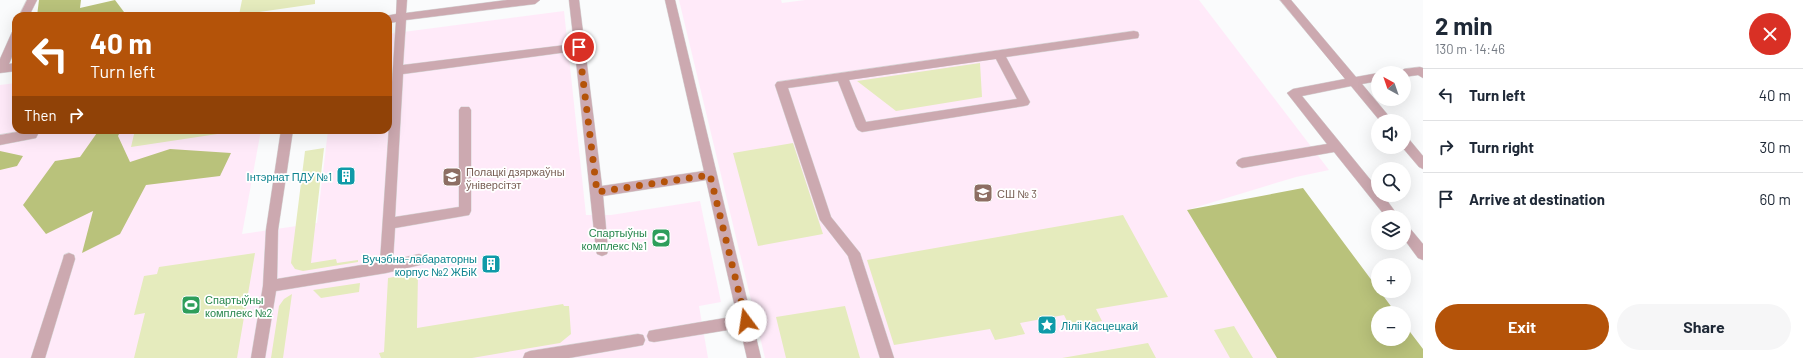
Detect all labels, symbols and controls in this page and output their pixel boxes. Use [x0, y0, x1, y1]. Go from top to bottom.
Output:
text: 2 min [1435, 11, 1493, 40]
button: close [1749, 13, 1791, 55]
text: 40 m [90, 26, 152, 60]
icon: left [24, 28, 76, 80]
pin [562, 30, 596, 64]
icon: arrive [568, 36, 590, 58]
text: 130 m · 14:46 [1435, 41, 1505, 57]
text: Turn left [90, 60, 156, 82]
north arrow [1371, 66, 1411, 106]
map controls [1371, 66, 1411, 346]
icon: left [1435, 84, 1457, 106]
text: Turn left [1469, 86, 1525, 104]
text: 40 m [1759, 86, 1791, 104]
icon: right [65, 104, 87, 126]
text: Then [24, 106, 57, 124]
button: sound [1371, 114, 1411, 154]
icon: right [1435, 136, 1457, 158]
text: Turn right [1469, 138, 1534, 156]
text: 30 m [1759, 138, 1791, 156]
button: search [1371, 162, 1411, 202]
building icon: Інтэрнат ПДУ №1 [335, 165, 357, 187]
place label: Полацкі дзяржаўны ўніверсітэт [466, 165, 565, 191]
school or university icon: Полацкі дзяржаўны ўніверсітэт [441, 166, 463, 188]
place label: Інтэрнат ПДУ №1 [247, 170, 332, 183]
school or university icon: СШ № 3 [972, 182, 994, 204]
place label: СШ № 3 [997, 187, 1037, 200]
icon: arrive [1435, 188, 1457, 210]
text: Arrive at destination [1469, 190, 1605, 208]
text: 60 m [1759, 190, 1791, 208]
button: layers [1371, 210, 1411, 250]
place label: Спартыўны комплекс №1 [582, 226, 647, 252]
sports icon: Спартыўны комплекс №1 [650, 227, 672, 249]
place label: Вучэбна-лабараторны корпус №2 ЖБіК [362, 252, 478, 278]
building icon: Вучэбна-лабараторны корпус №2 ЖБіК [480, 253, 502, 275]
button: + [1371, 258, 1411, 298]
place label: Спартыўны комплекс №2 [205, 293, 273, 319]
sports icon: Спартыўны комплекс №2 [180, 294, 202, 316]
position arrow [725, 300, 767, 342]
button: Exit [1435, 304, 1609, 350]
button: Share [1617, 304, 1791, 350]
button: − [1371, 306, 1411, 346]
place icon: Ліліі Касцецкай [1036, 314, 1058, 336]
place label: Ліліі Касцецкай [1061, 319, 1138, 332]

